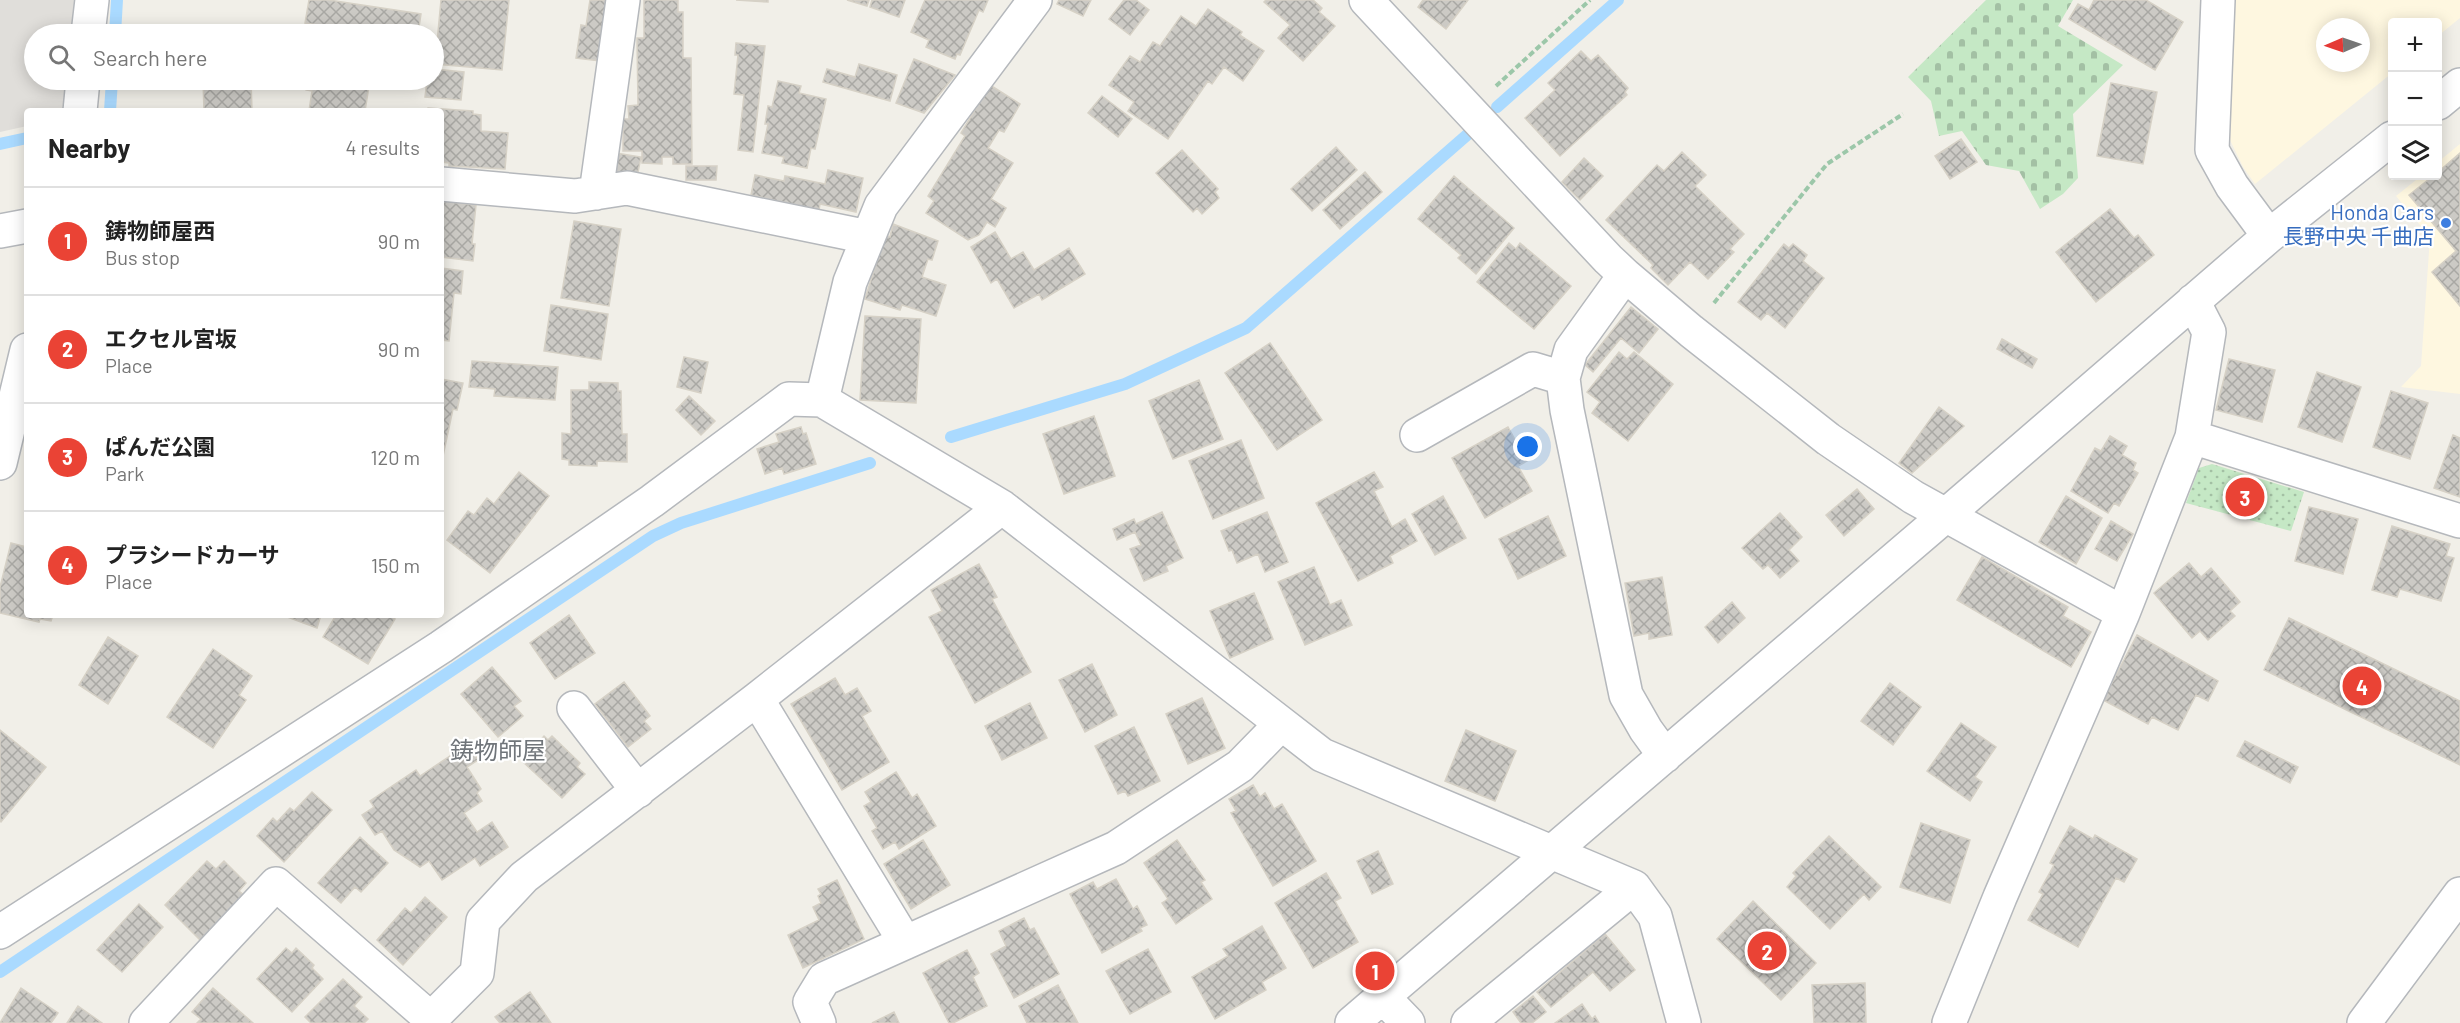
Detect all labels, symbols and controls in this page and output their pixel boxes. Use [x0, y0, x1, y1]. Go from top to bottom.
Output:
north arrow [2316, 18, 2370, 72]
map controls [2388, 18, 2442, 180]
button: + [2388, 18, 2442, 72]
search box [24, 24, 444, 90]
icon: search [45, 41, 78, 74]
text: Search here [93, 44, 207, 70]
button: − [2388, 72, 2442, 126]
button: layers [2388, 126, 2442, 180]
text: Nearby [48, 132, 130, 163]
text: 4 results [345, 135, 420, 159]
place label: Honda Cars 長野中央 千曲店 [2283, 199, 2434, 248]
marker: Honda Cars 長野中央 千曲店 [2439, 216, 2453, 230]
text: 鋳物師屋西 [105, 217, 215, 243]
text: 1 [64, 229, 71, 253]
text: 90 m [378, 229, 420, 253]
text: Bus stop [105, 245, 180, 269]
text: エクセル宮坂 [105, 325, 237, 351]
text: 2 [62, 337, 73, 361]
text: 90 m [378, 337, 420, 361]
text: Place [105, 353, 153, 377]
your location [1513, 432, 1542, 461]
text: ぱんだ公園 [105, 433, 215, 459]
text: 3 [62, 445, 73, 469]
text: 120 m [370, 445, 420, 469]
text: Park [105, 461, 144, 485]
pin: 3 [2226, 474, 2264, 520]
text: プラシードカーサ [105, 541, 280, 567]
text: 4 [61, 553, 74, 577]
text: 150 m [371, 553, 420, 577]
text: Place [105, 569, 153, 593]
pin: 4 [2342, 664, 2382, 708]
district label: 鋳物師屋 [450, 735, 546, 764]
pin: 2 [1748, 928, 1786, 974]
pin: 1 [1356, 948, 1394, 994]

